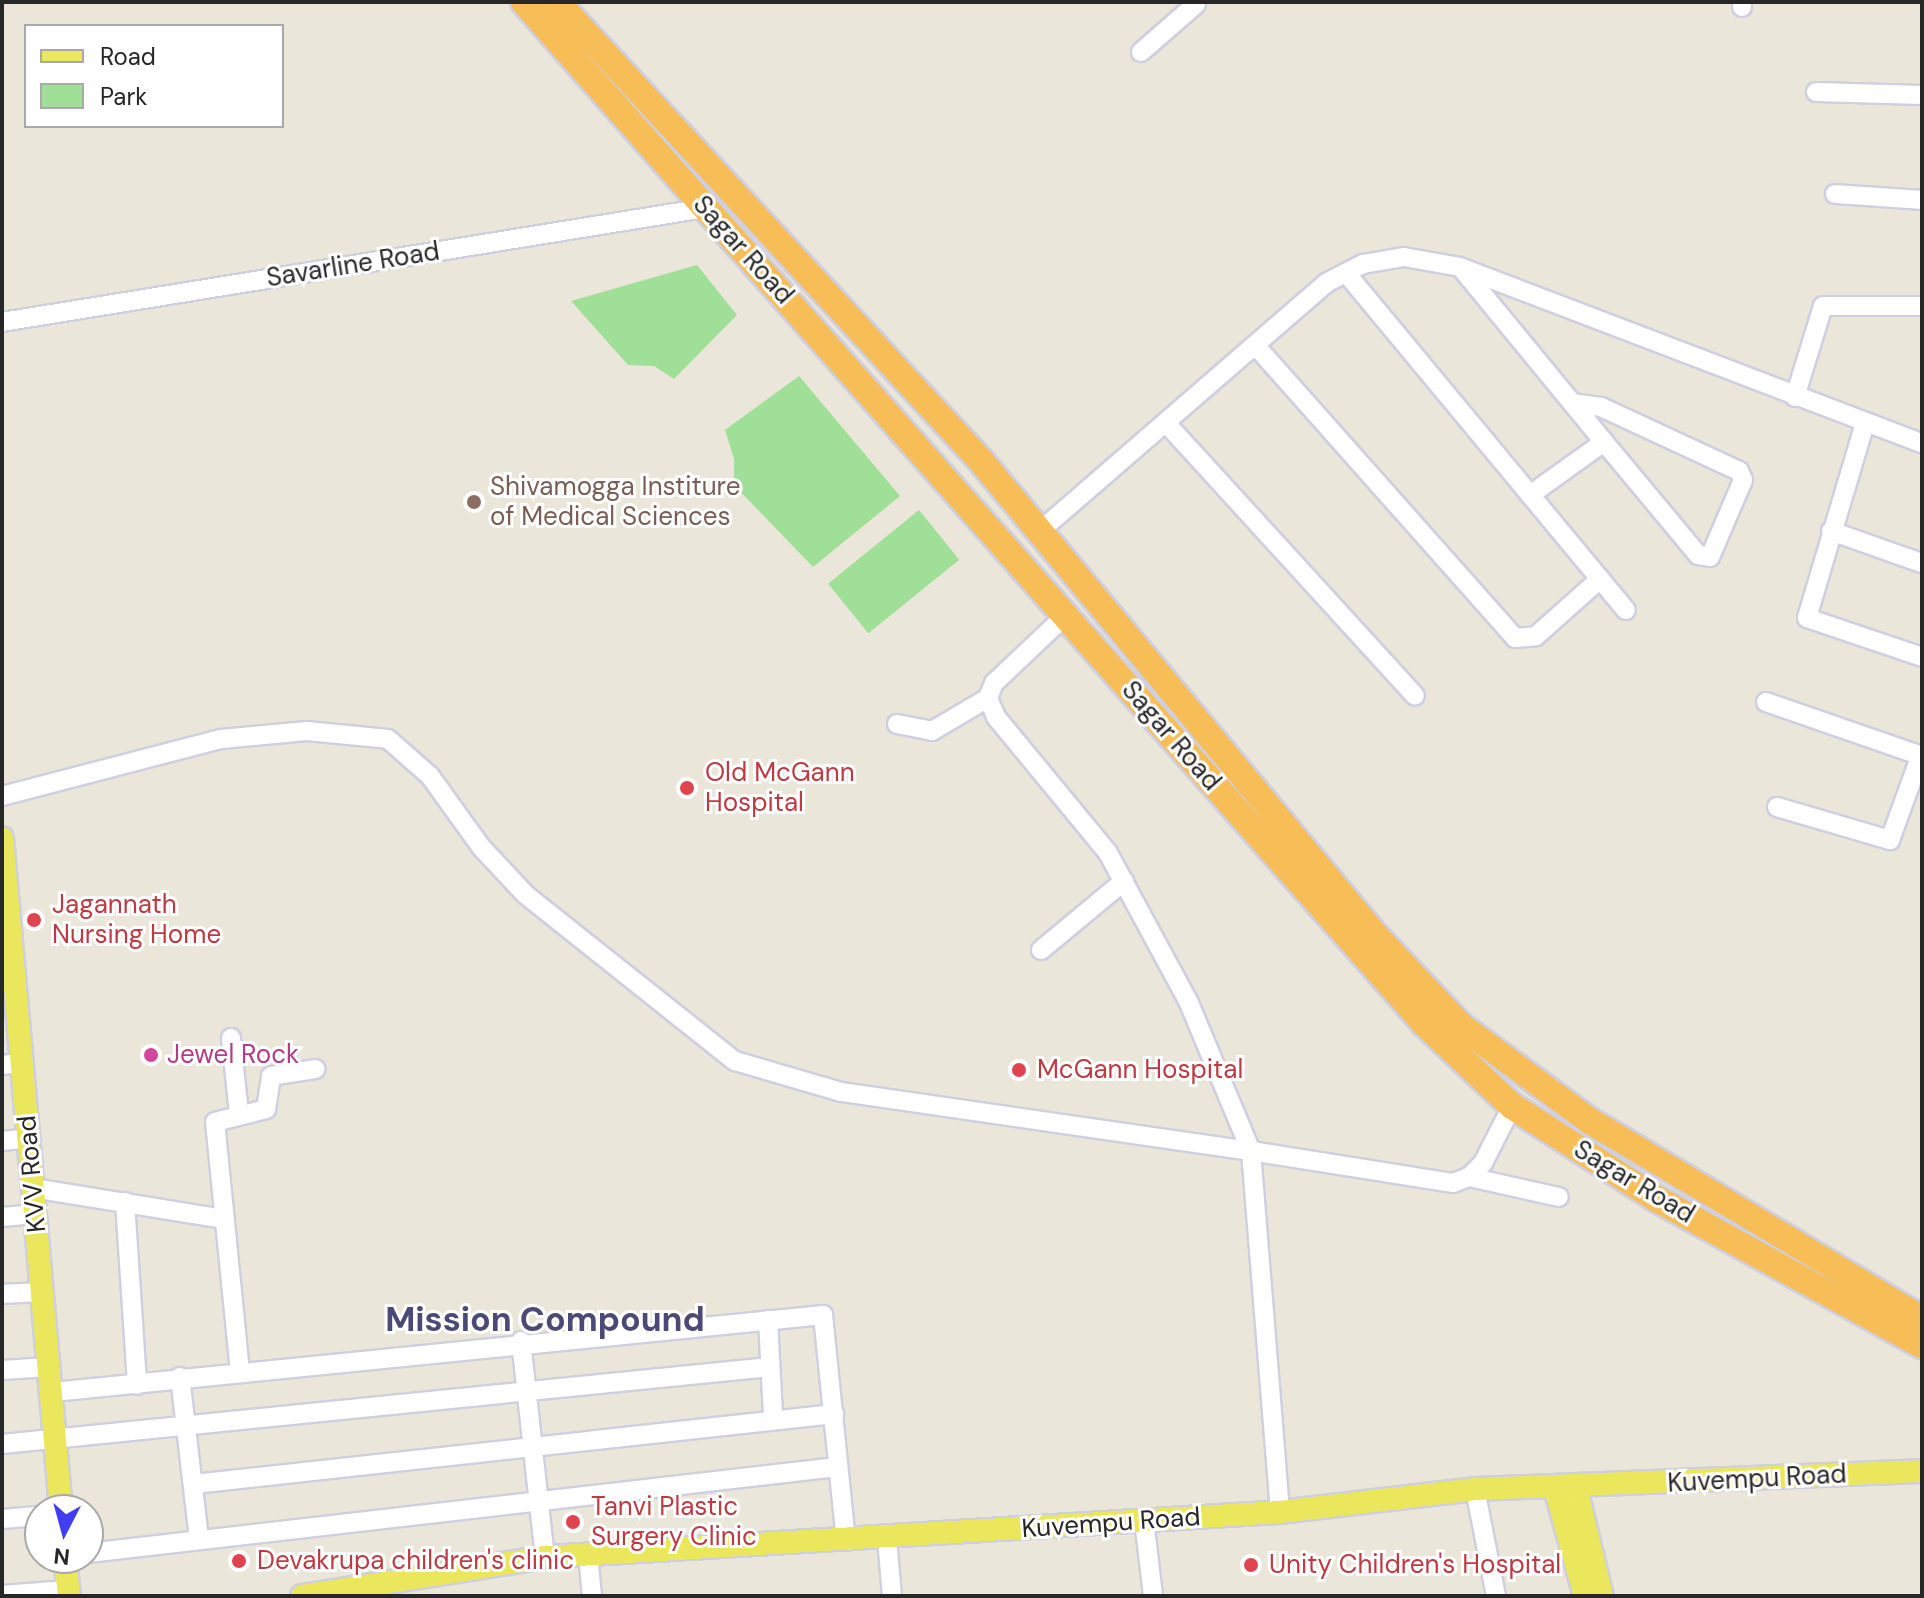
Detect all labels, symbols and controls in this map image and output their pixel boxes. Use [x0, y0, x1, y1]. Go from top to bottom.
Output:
legend [24, 24, 284, 128]
text: Road [100, 41, 156, 72]
text: Park [100, 81, 147, 112]
street label: Sagar Road [686, 189, 800, 311]
street label: Savarline Road [264, 236, 442, 294]
place label: Shivamogga Institure of Medical Sciences [490, 471, 740, 532]
marker: Shivamogga Institure of Medical Sciences [465, 493, 483, 511]
street label: Sagar Road [1115, 675, 1227, 797]
place label: Old McGann Hospital [705, 757, 855, 818]
marker: Old McGann Hospital [676, 777, 698, 799]
place label: Jagannath Nursing Home [52, 889, 221, 950]
marker: Jagannath Nursing Home [23, 909, 45, 931]
place label: Jewel Rock [167, 1039, 299, 1071]
marker: Jewel Rock [142, 1046, 160, 1064]
place label: McGann Hospital [1037, 1054, 1243, 1086]
marker: McGann Hospital [1008, 1059, 1030, 1081]
street label: KVV Road [11, 1114, 53, 1234]
street label: Sagar Road [1568, 1134, 1700, 1230]
district label: Mission Compound [385, 1300, 705, 1340]
street label: Kuvempu Road [1667, 1459, 1847, 1499]
place label: Tanvi Plastic Surgery Clinic [591, 1491, 757, 1552]
north arrow [24, 1494, 104, 1574]
street label: Kuvempu Road [1021, 1501, 1201, 1545]
marker: Tanvi Plastic Surgery Clinic [562, 1511, 584, 1533]
text: N [52, 1541, 71, 1572]
place label: Devakrupa children's clinic [257, 1545, 574, 1577]
place label: Unity Children's Hospital [1269, 1549, 1561, 1581]
marker: Devakrupa children's clinic [228, 1550, 250, 1572]
marker: Unity Children's Hospital [1240, 1554, 1262, 1576]

